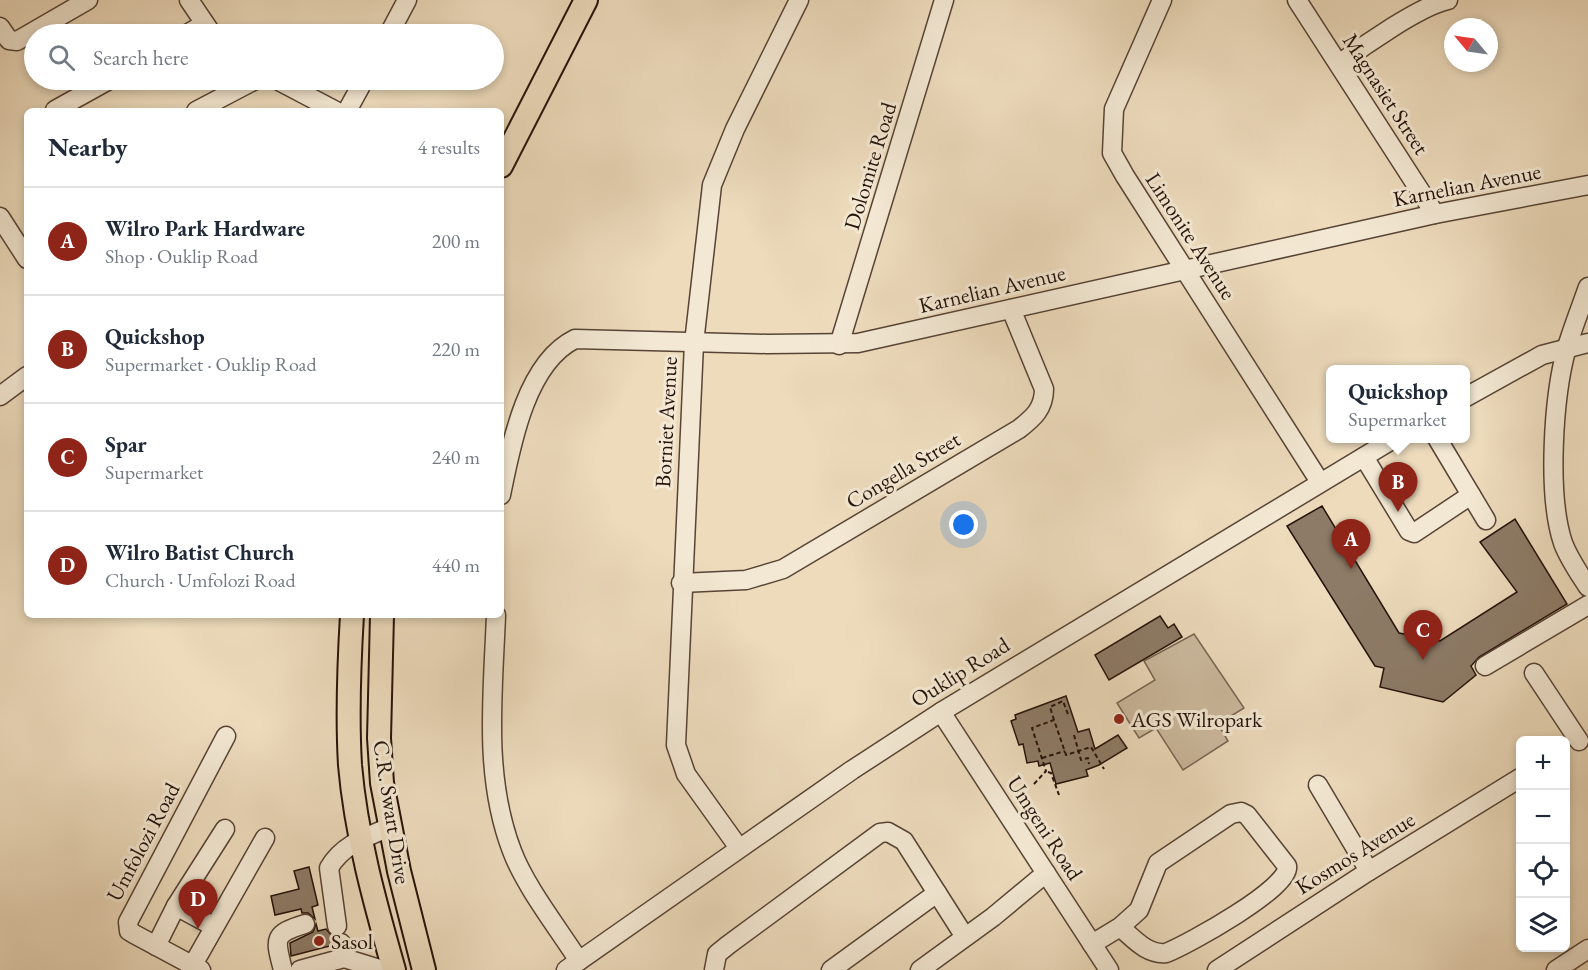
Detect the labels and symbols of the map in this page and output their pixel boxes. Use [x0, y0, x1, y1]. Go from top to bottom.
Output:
north arrow [1444, 18, 1498, 72]
street label: Magnasiet Street [1336, 28, 1436, 160]
street label: Dolomite Road [837, 98, 903, 233]
street label: Karnelian Avenue [1391, 156, 1544, 214]
street label: Limonite Avenue [1139, 167, 1243, 306]
street label: Karnelian Avenue [916, 258, 1069, 320]
street label: Borniet Avenue [648, 355, 684, 488]
street label: Congella Street [841, 424, 966, 515]
pin: B [1378, 462, 1418, 512]
your location [949, 510, 978, 539]
pin: A [1332, 520, 1370, 569]
pin: C [1404, 610, 1442, 660]
street label: Ouklip Road [905, 630, 1016, 714]
place label: AGS Wilropark [1130, 705, 1263, 734]
marker: AGS Wilropark [1112, 712, 1126, 726]
street label: C.R. Swart Drive [366, 738, 418, 886]
street label: Umgeni Road [1000, 770, 1090, 887]
street label: Umfolozi Road [100, 777, 187, 906]
street label: Kosmos Avenue [1290, 805, 1421, 901]
pin: D [178, 880, 218, 929]
place label: Sasol [331, 927, 373, 956]
marker: Sasol [312, 934, 326, 948]

